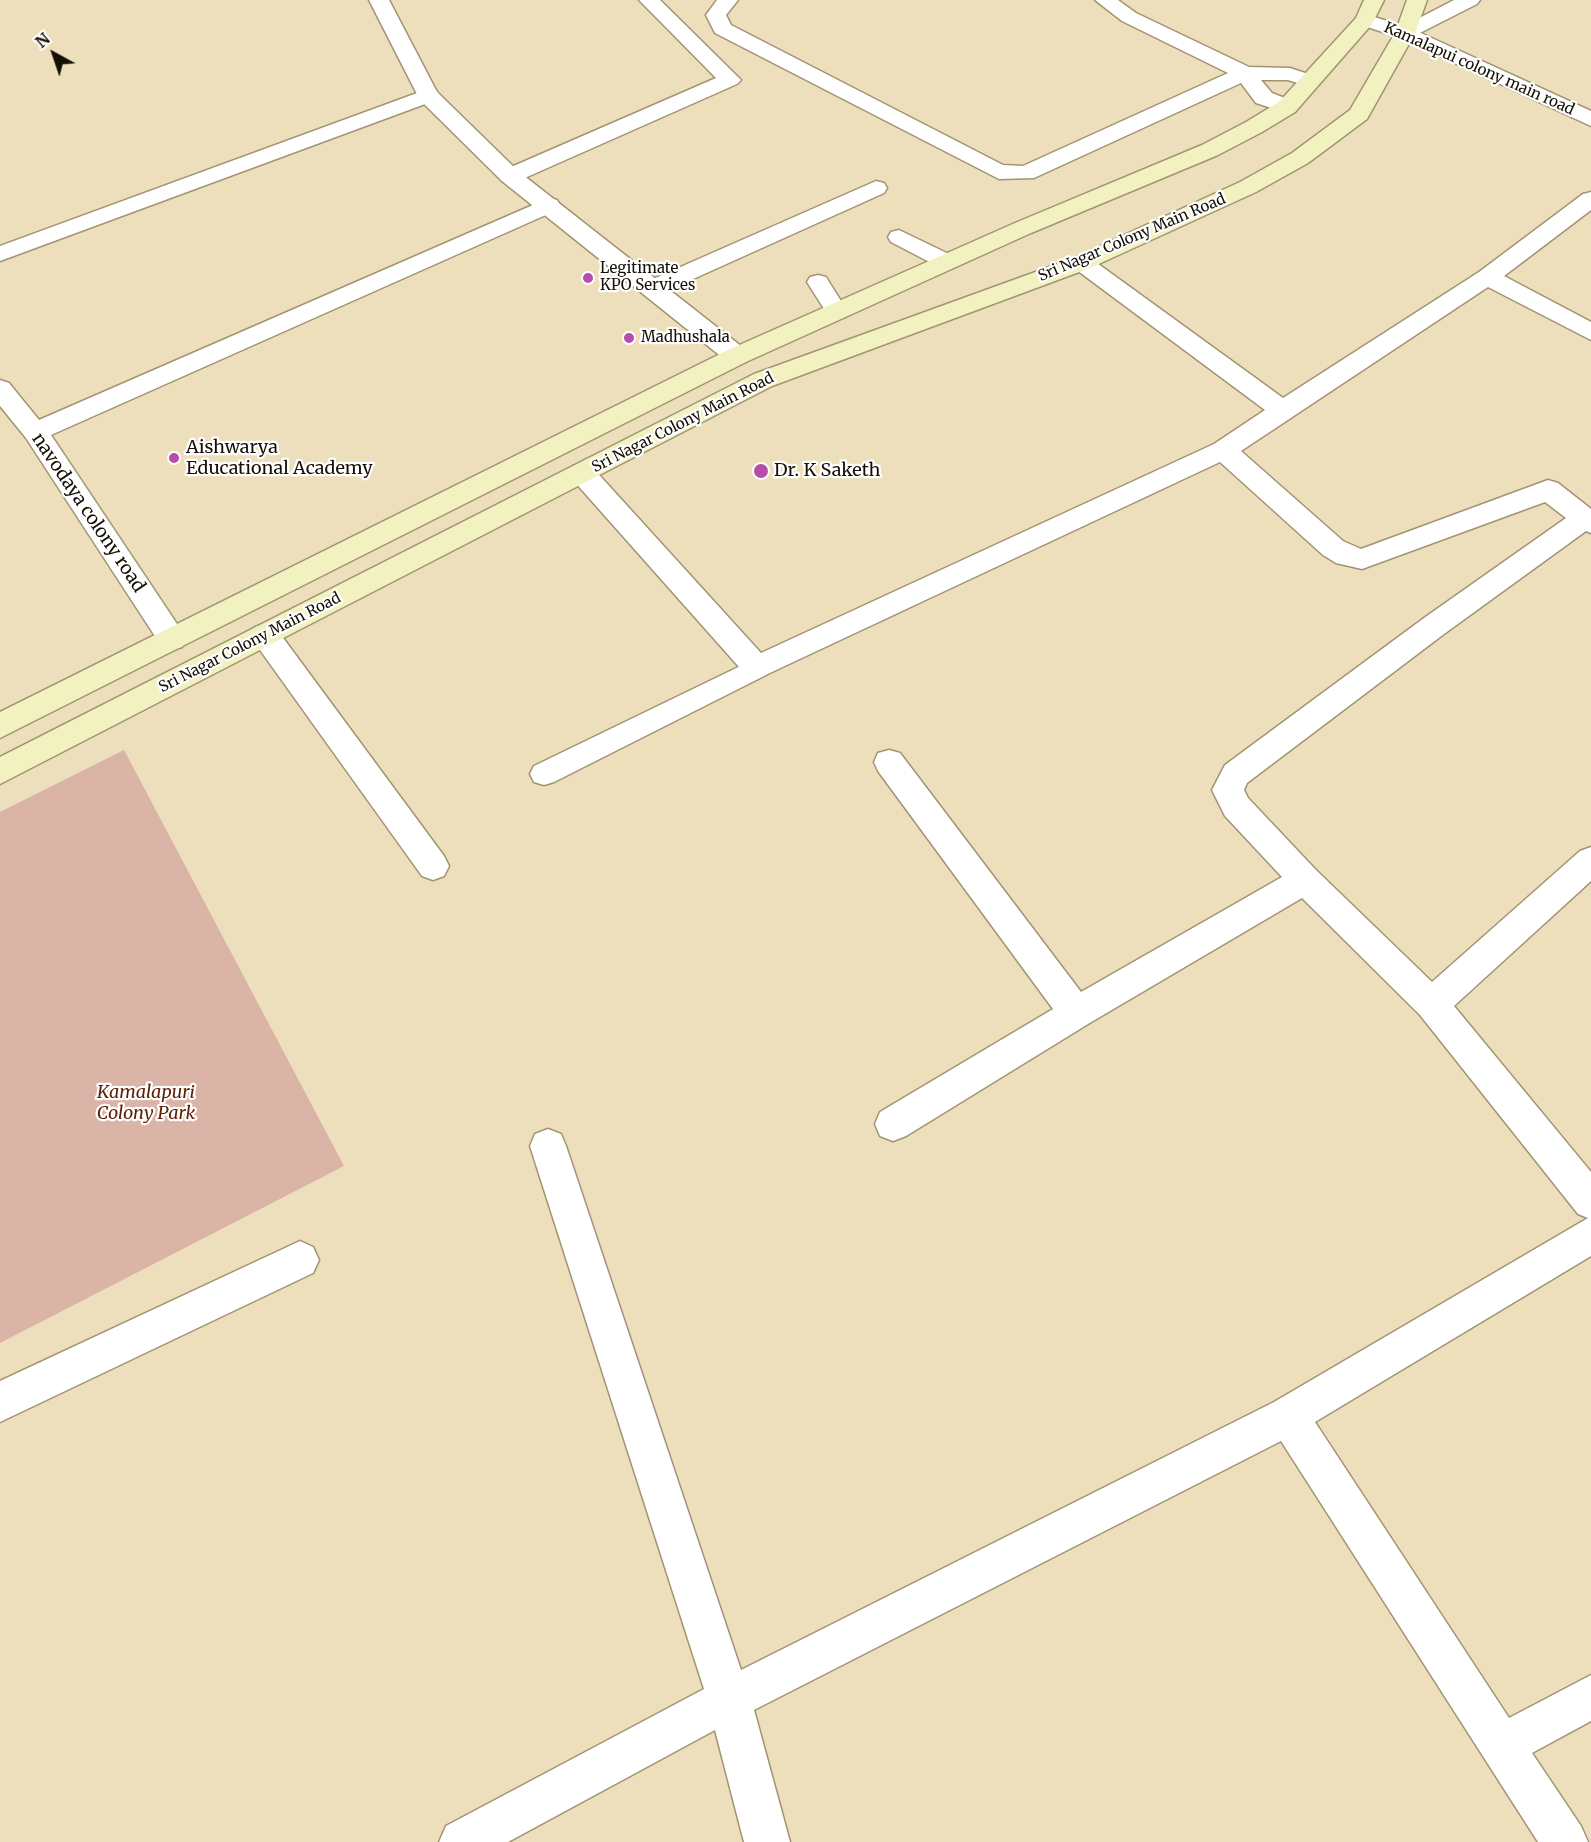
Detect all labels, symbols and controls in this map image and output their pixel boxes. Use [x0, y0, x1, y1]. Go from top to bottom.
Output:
street label: Kamalapui colony main road [1381, 19, 1577, 119]
north arrow [24, 24, 84, 84]
text: N [31, 28, 54, 52]
street label: Sri Nagar Colony Main Road [1036, 190, 1228, 286]
place label: Legitimate KPO Services [600, 260, 695, 295]
marker: Legitimate KPO Services [581, 271, 595, 285]
place label: Madhushala [641, 329, 730, 347]
marker: Madhushala [622, 331, 636, 345]
street label: Sri Nagar Colony Main Road [589, 369, 777, 477]
street label: navodaya colony road [27, 429, 149, 597]
place label: Aishwarya Educational Academy [186, 437, 373, 480]
marker: Aishwarya Educational Academy [167, 451, 181, 465]
place label: Dr. K Saketh [774, 460, 880, 482]
marker: Dr. K Saketh [752, 462, 770, 480]
street label: Sri Nagar Colony Main Road [156, 589, 344, 697]
park label: Kamalapuri Colony Park [97, 1082, 195, 1124]

